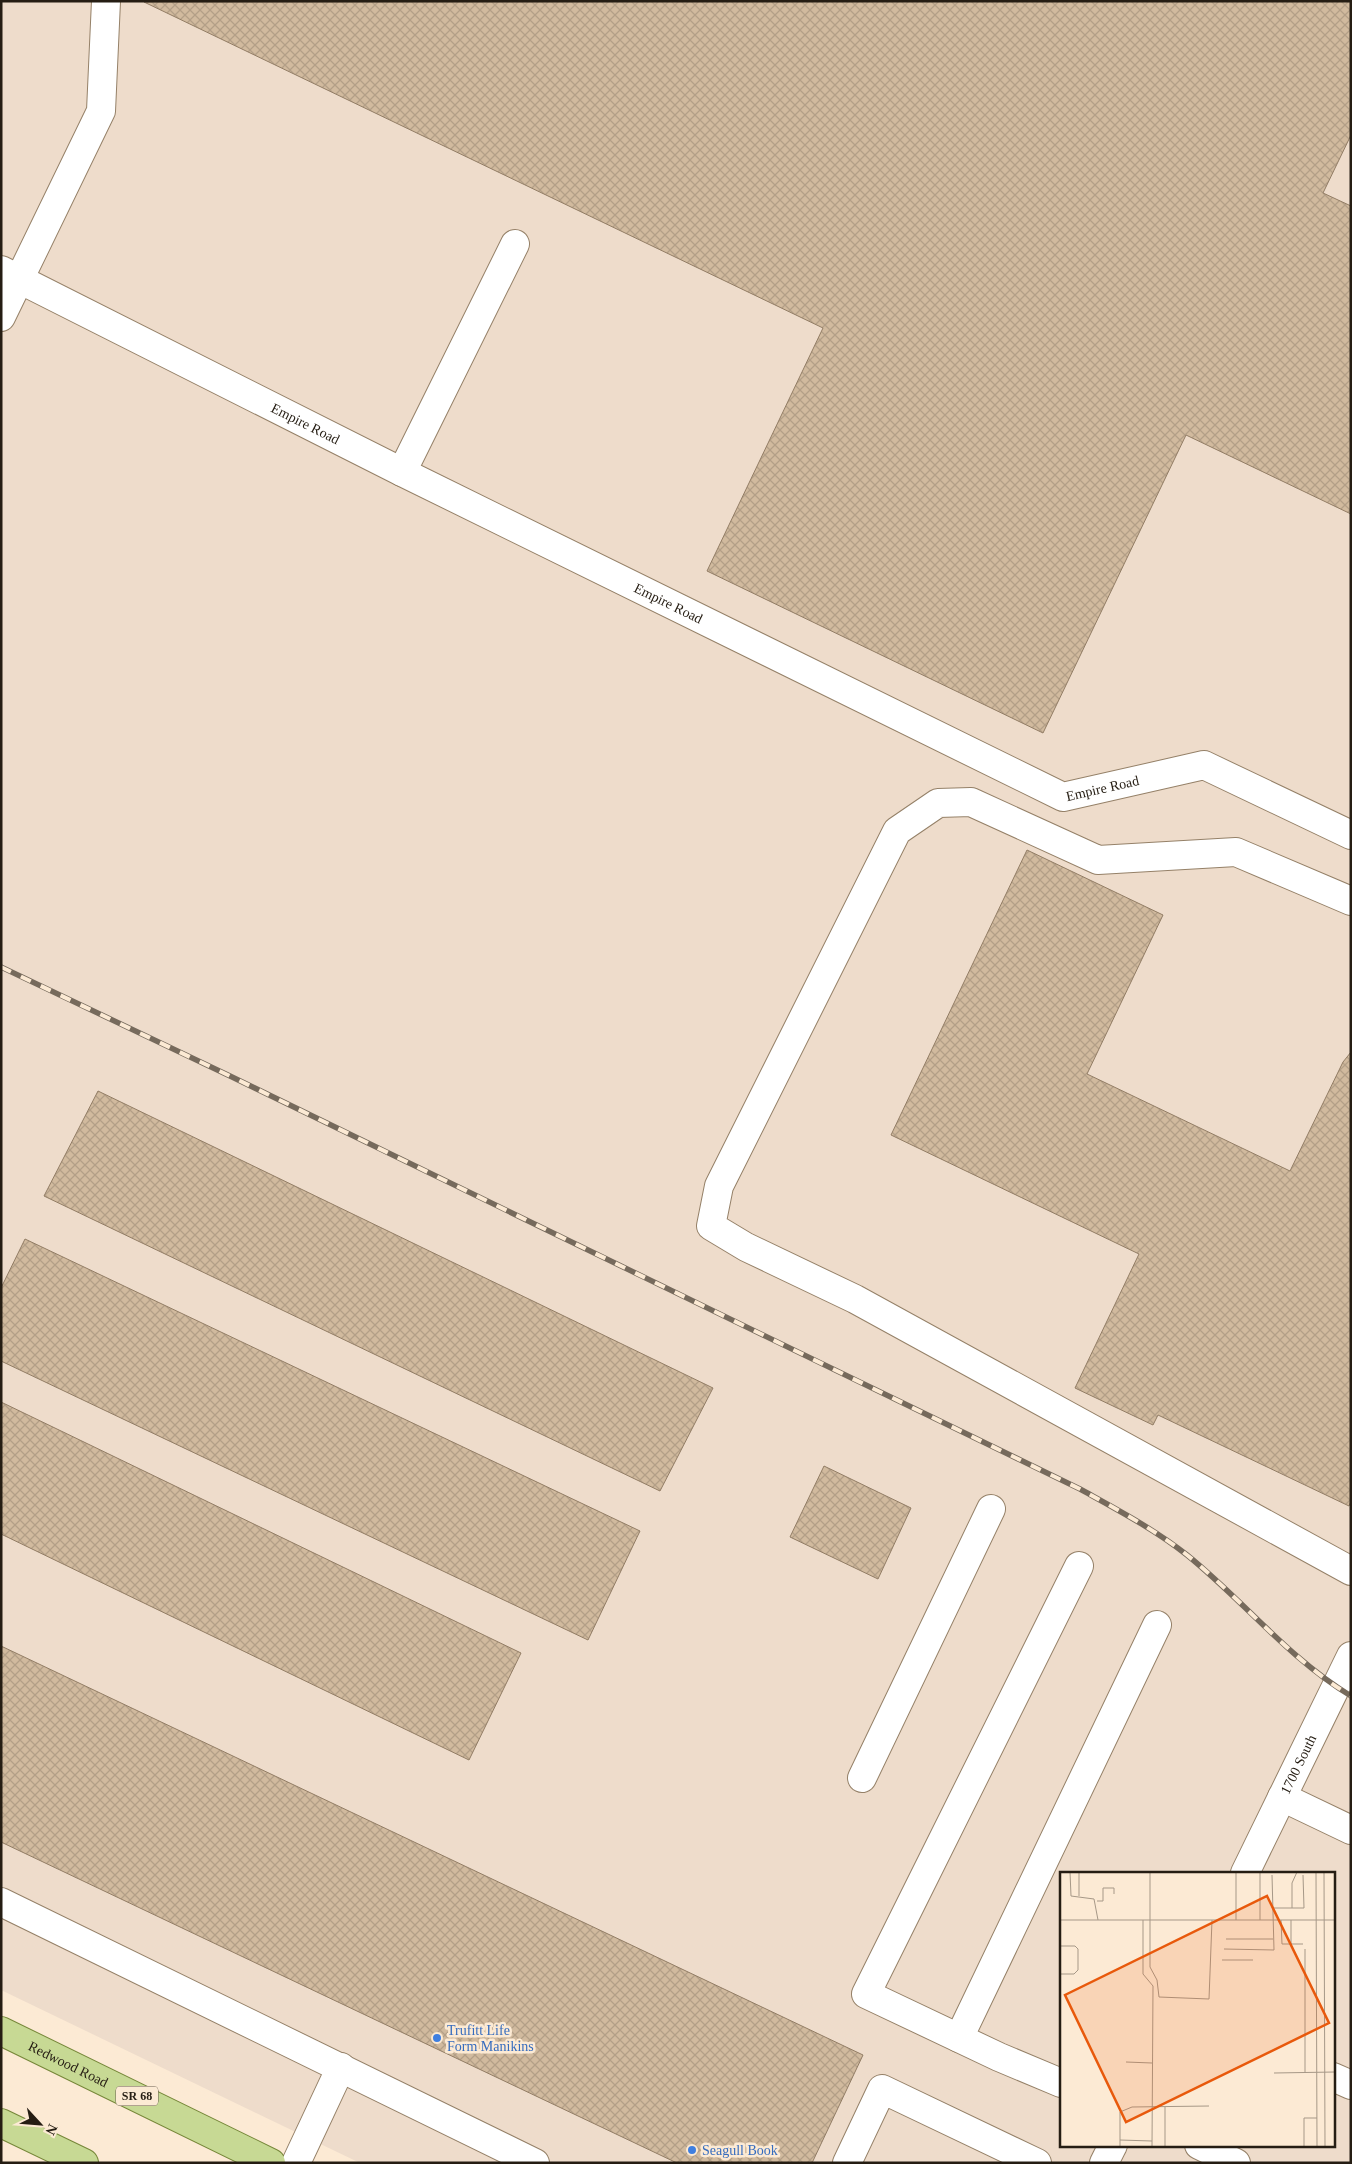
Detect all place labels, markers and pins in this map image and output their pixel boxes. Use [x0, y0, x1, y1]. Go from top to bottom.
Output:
place label: Trufitt Life Form Manikins [447, 2023, 534, 2054]
marker: Trufitt Life Form Manikins [431, 2032, 443, 2044]
place label: Seagull Book [702, 2143, 778, 2158]
marker: Seagull Book [686, 2144, 698, 2156]

